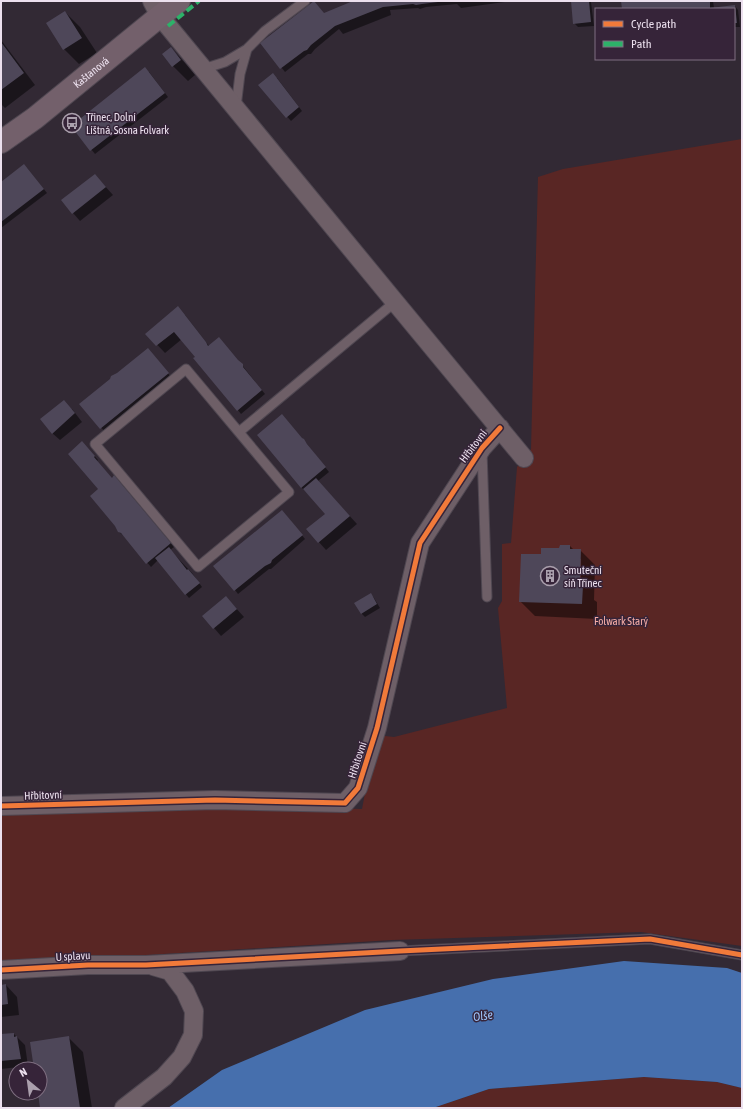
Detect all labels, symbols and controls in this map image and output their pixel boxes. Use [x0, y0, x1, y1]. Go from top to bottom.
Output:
legend [595, 8, 735, 60]
text: Cycle path [631, 17, 676, 31]
text: Path [631, 37, 652, 51]
street label: Kaštanová [71, 54, 111, 90]
place label: Třinec, Dolní Líštná, Sosna Folvark [86, 111, 169, 136]
bus stop icon: Třinec, Dolní Líštná, Sosna Folvark [61, 112, 83, 134]
street label: Hřbitovní [457, 427, 489, 465]
place label: Smuteční síň Třinec [564, 564, 602, 589]
building icon: Smuteční síň Třinec [539, 565, 561, 587]
park label: Folwark Starý [594, 615, 648, 627]
street label: Hřbitovní [345, 740, 369, 780]
street label: Hřbitovní [24, 788, 63, 802]
street label: U splavu [55, 949, 91, 963]
water label: Olše [472, 1008, 494, 1024]
north arrow [8, 1061, 48, 1101]
text: N [17, 1065, 29, 1079]

